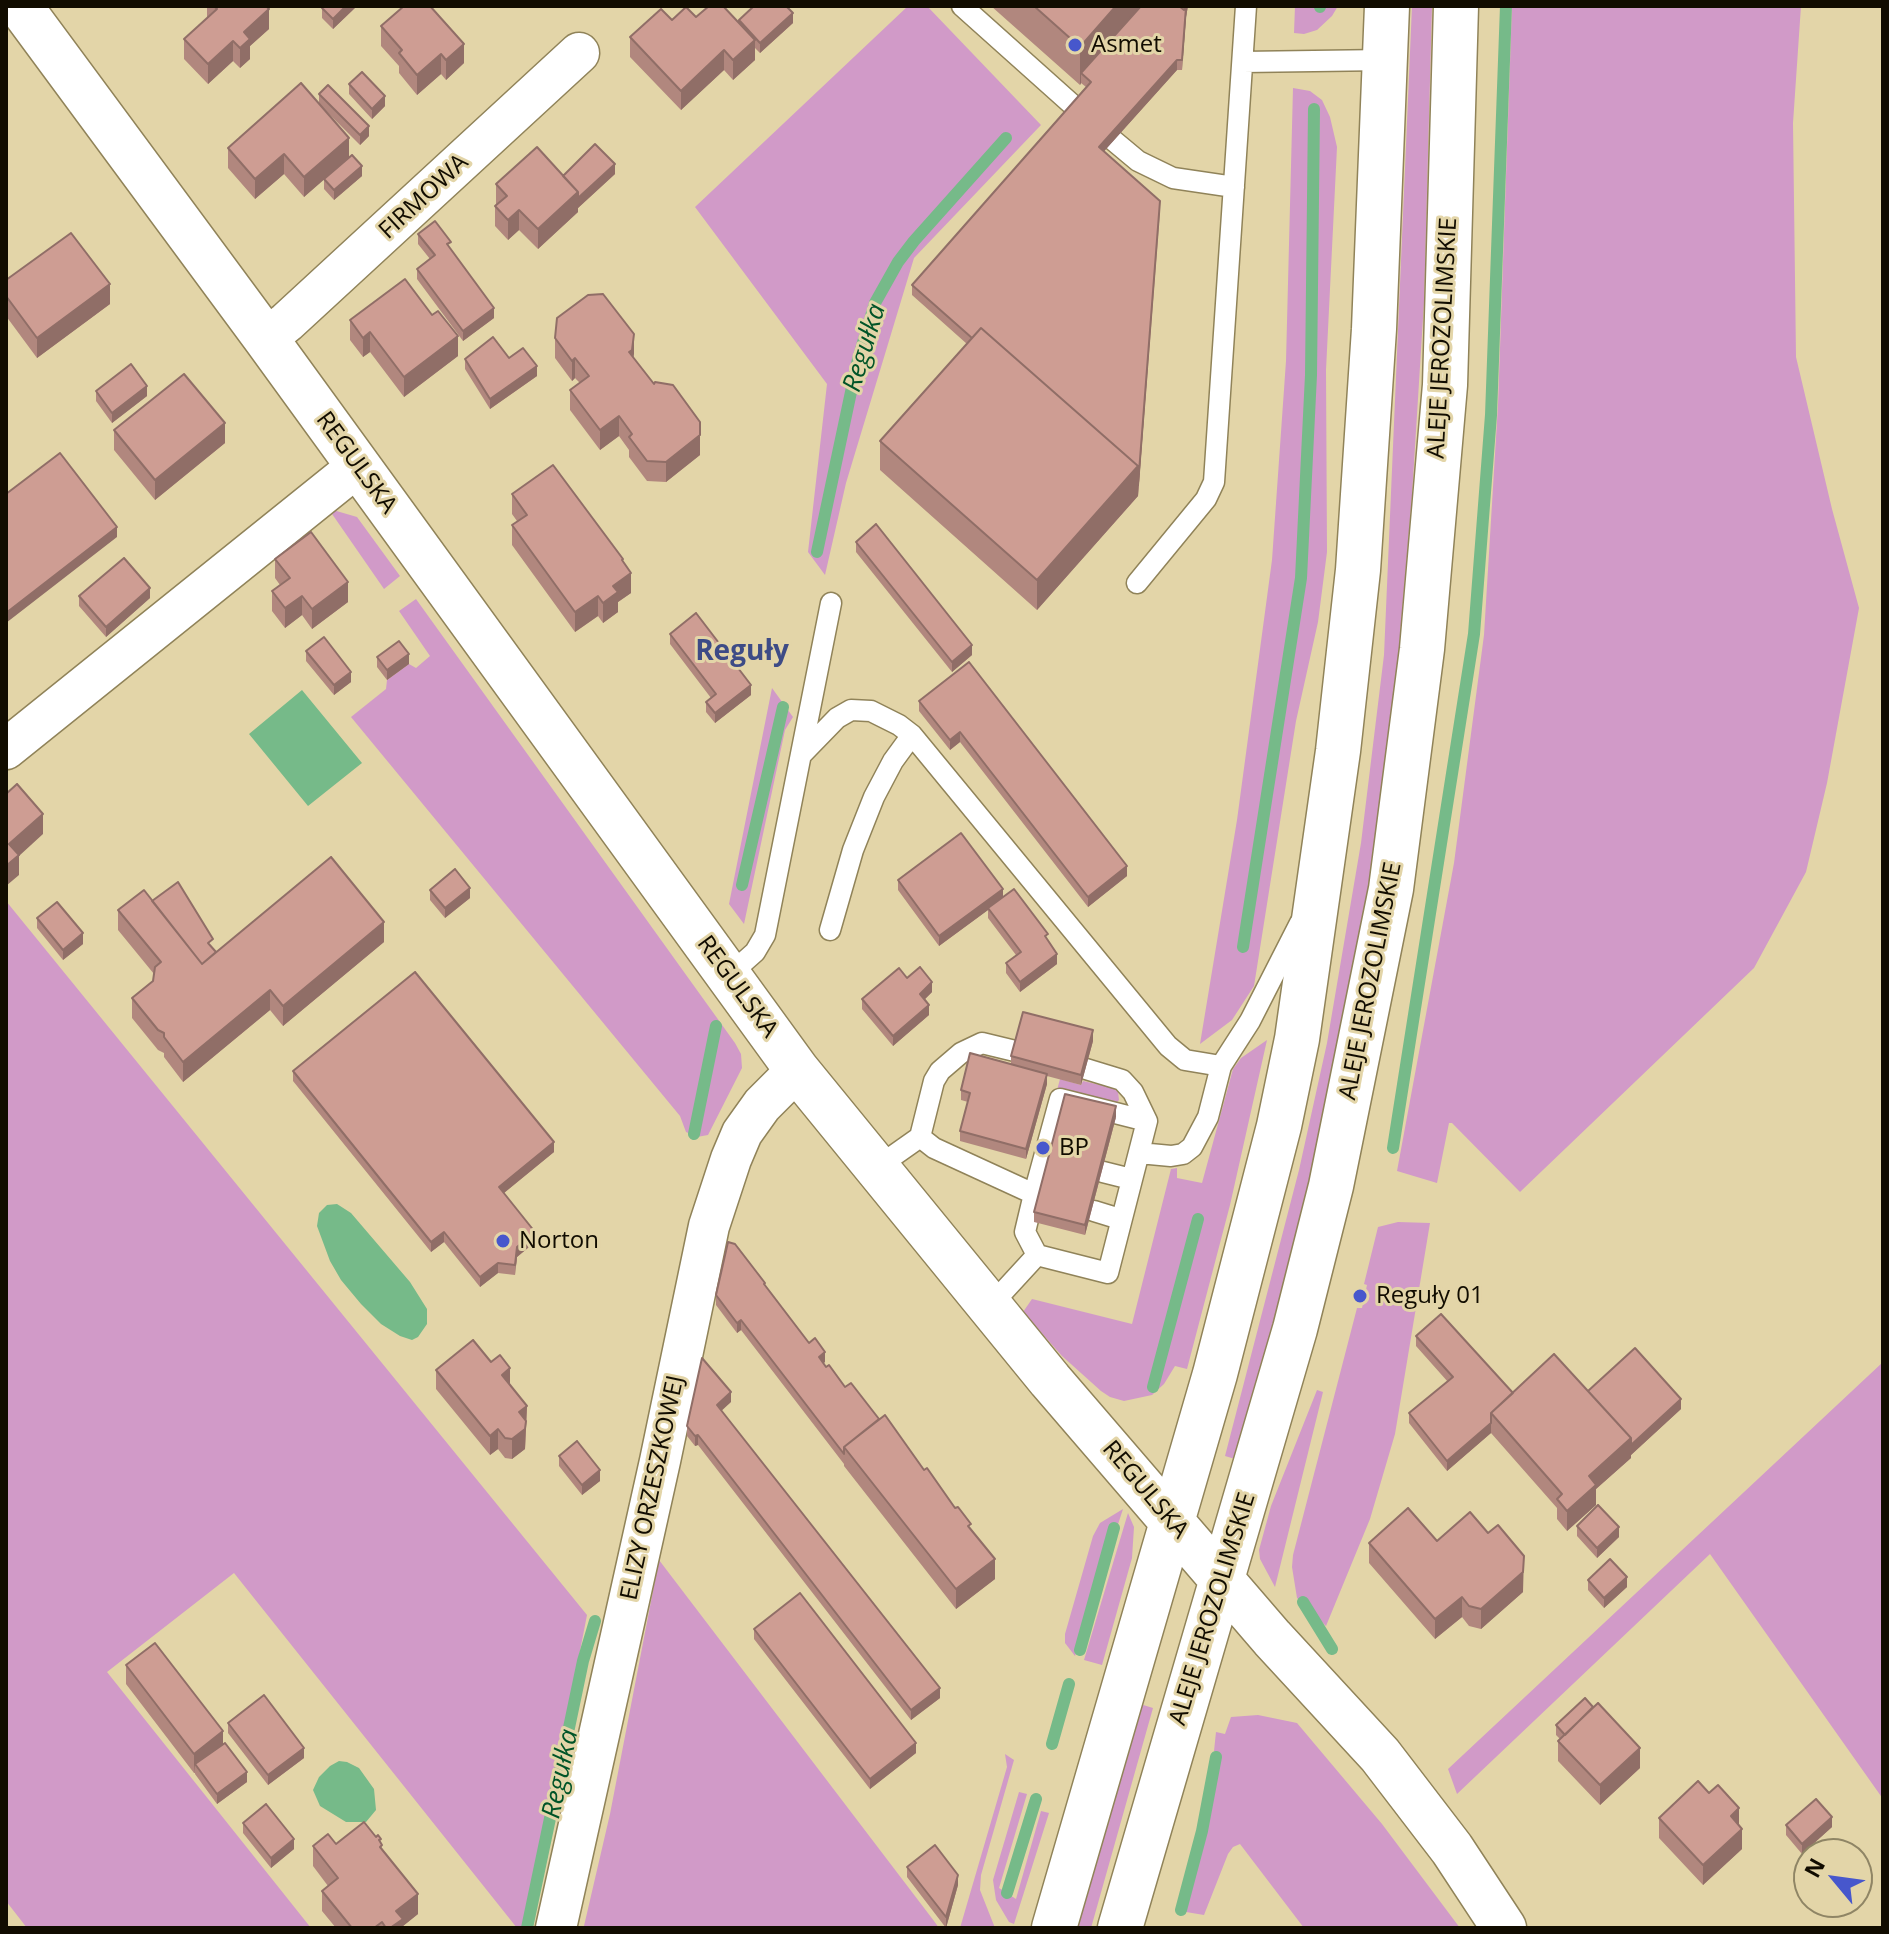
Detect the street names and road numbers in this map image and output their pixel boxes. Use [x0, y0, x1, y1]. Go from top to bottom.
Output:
street label: FIRMOWA [373, 148, 475, 246]
street label: ALEJE JEROZOLIMSKIE [1422, 217, 1464, 459]
street label: REGULSKA [309, 407, 403, 519]
street label: ALEJE JEROZOLIMSKIE [1334, 860, 1408, 1102]
street label: REGULSKA [690, 931, 784, 1043]
street label: ELIZY ORZESZKOWEJ [615, 1373, 691, 1603]
street label: REGULSKA [1096, 1435, 1194, 1545]
street label: ALEJE JEROZOLIMSKIE [1164, 1489, 1262, 1729]

